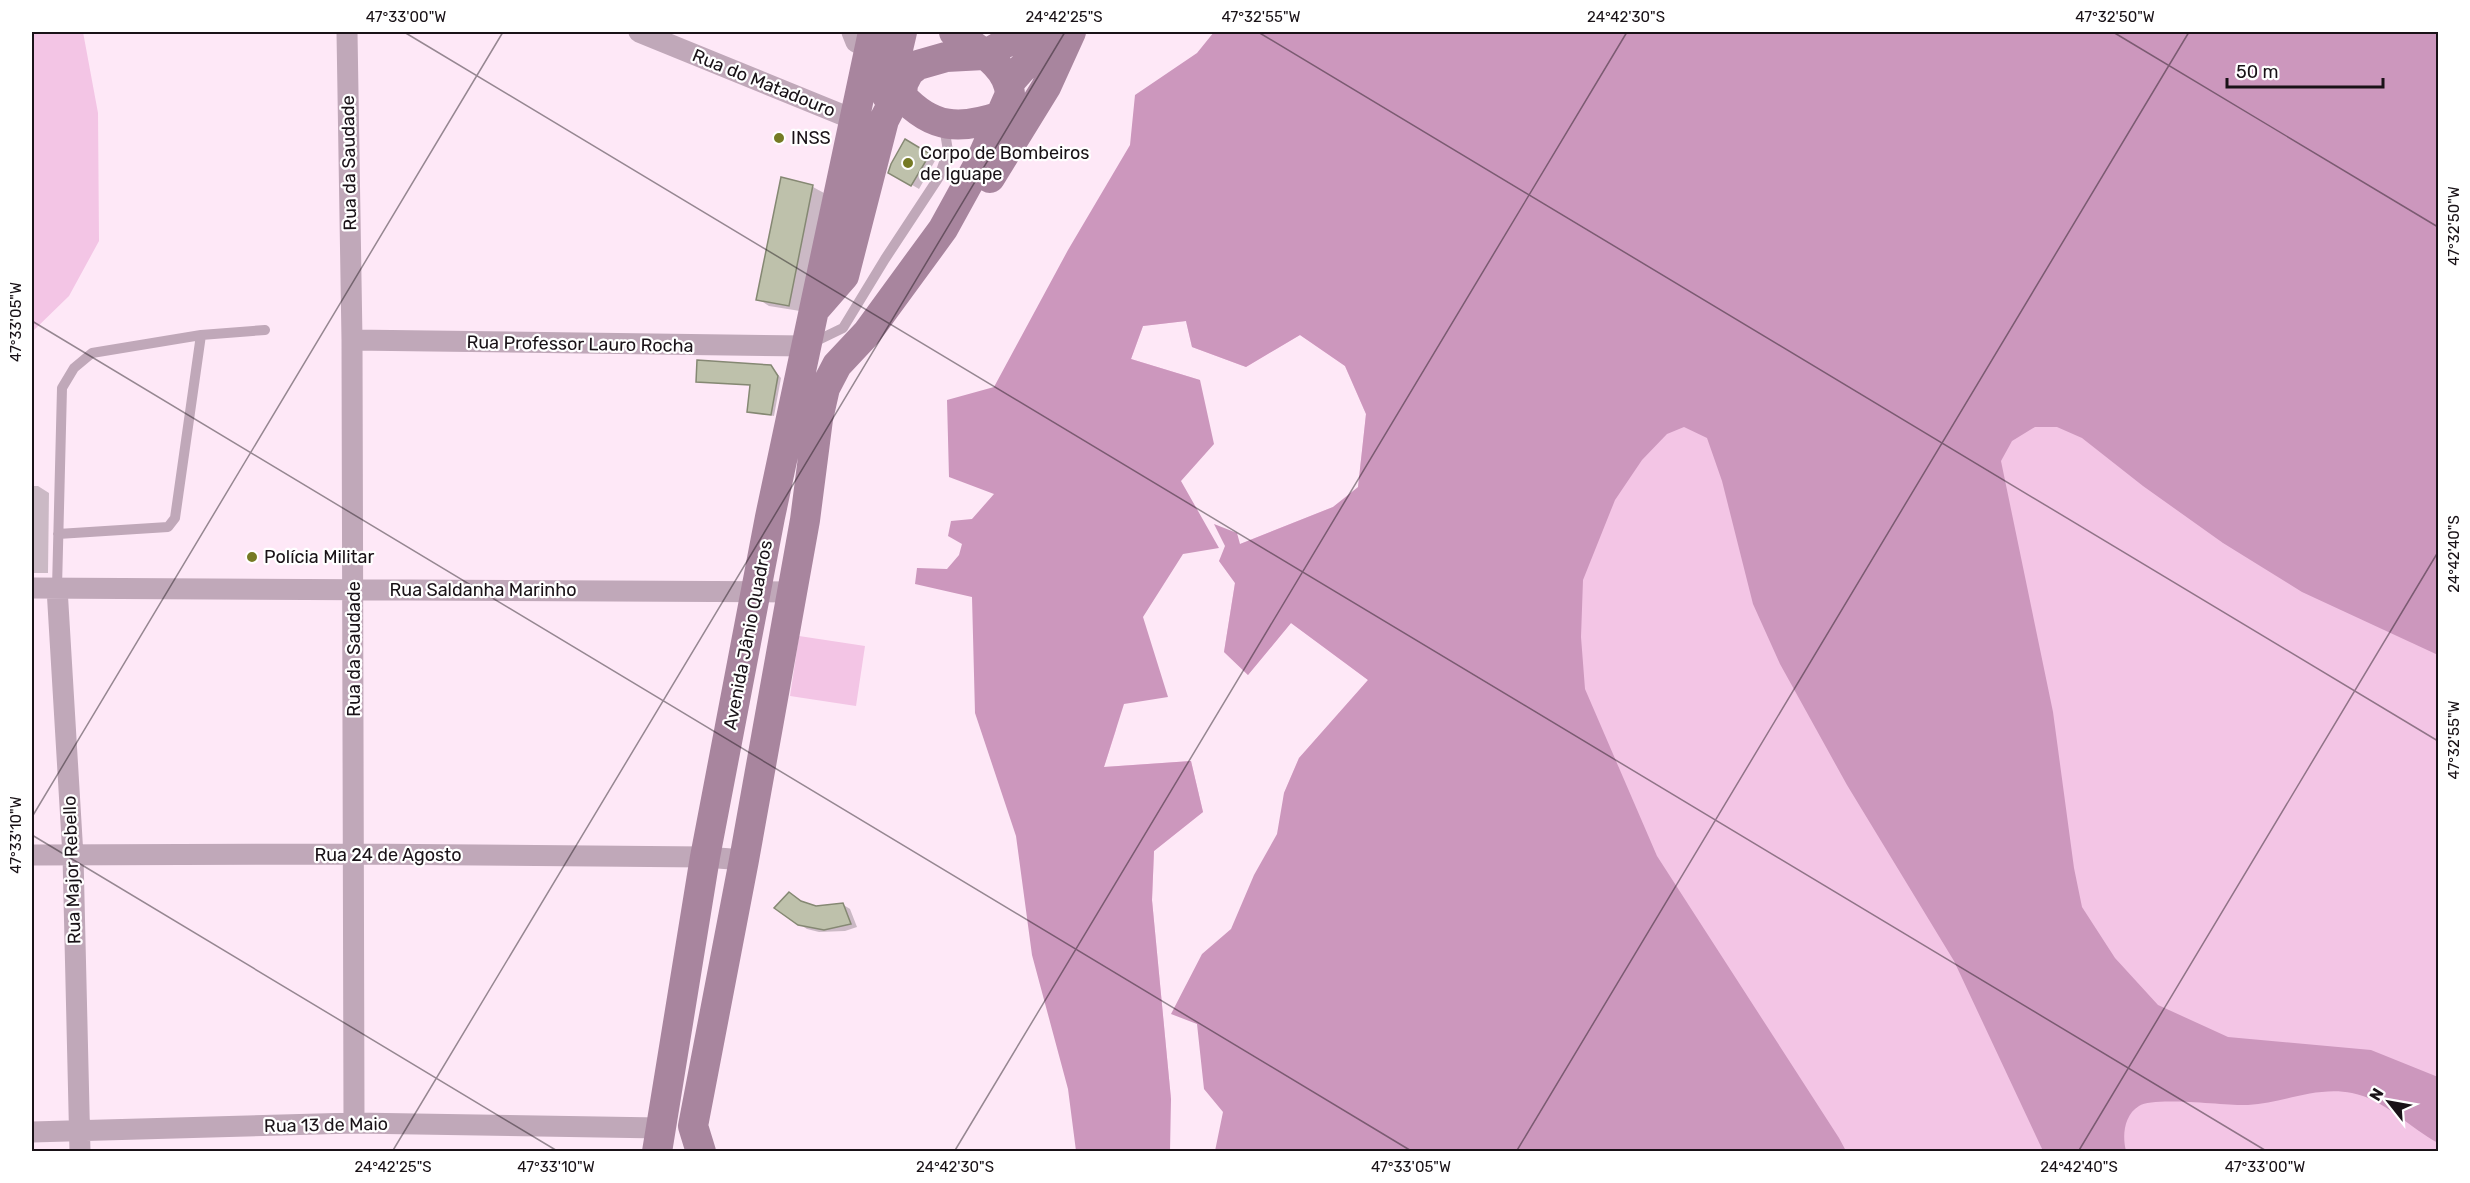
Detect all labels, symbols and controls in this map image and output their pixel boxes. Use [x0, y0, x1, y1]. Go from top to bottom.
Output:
text: 47°33'00"W [366, 8, 446, 26]
text: 24°42'25"S [1025, 8, 1103, 26]
text: 47°32'55"W [1221, 8, 1301, 26]
text: 24°42'30"S [1587, 8, 1665, 26]
text: 47°32'50"W [2075, 8, 2155, 26]
street label: Rua do Matadouro [689, 44, 839, 122]
scale bar [2227, 51, 2383, 89]
text: 50 m [2236, 61, 2279, 83]
street label: Rua da Saudade [337, 95, 361, 231]
place label: INSS [791, 127, 831, 149]
marker: INSS [772, 131, 786, 145]
place label: Corpo de Bombeiros de Iguape [920, 142, 1090, 185]
marker: Corpo de Bombeiros de Iguape [901, 156, 915, 170]
text: 47°32'50"W [2445, 186, 2463, 266]
text: 47°33'05"W [7, 282, 25, 362]
street label: Rua Professor Lauro Rocha [466, 331, 694, 357]
text: 24°42'40"S [2445, 515, 2463, 593]
street label: Avenida Jânio Quadros [719, 538, 777, 732]
place label: Polícia Militar [264, 546, 374, 568]
marker: Polícia Militar [245, 550, 259, 564]
street label: Rua Saldanha Marinho [390, 579, 576, 601]
street label: Rua da Saudade [343, 581, 365, 717]
text: 47°32'55"W [2445, 700, 2463, 780]
street label: Rua Major Rebello [58, 795, 86, 945]
text: 47°33'10"W [7, 796, 25, 874]
street label: Rua 24 de Agosto [314, 844, 462, 866]
north arrow [2359, 1072, 2419, 1132]
text: N [2365, 1085, 2388, 1104]
street label: Rua 13 de Maio [264, 1113, 388, 1137]
text: 24°42'25"S [354, 1158, 432, 1176]
text: 47°33'10"W [517, 1158, 595, 1176]
text: 24°42'30"S [916, 1158, 994, 1176]
text: 47°33'05"W [1371, 1158, 1451, 1176]
text: 24°42'40"S [2040, 1158, 2118, 1176]
text: 47°33'00"W [2225, 1158, 2305, 1176]

